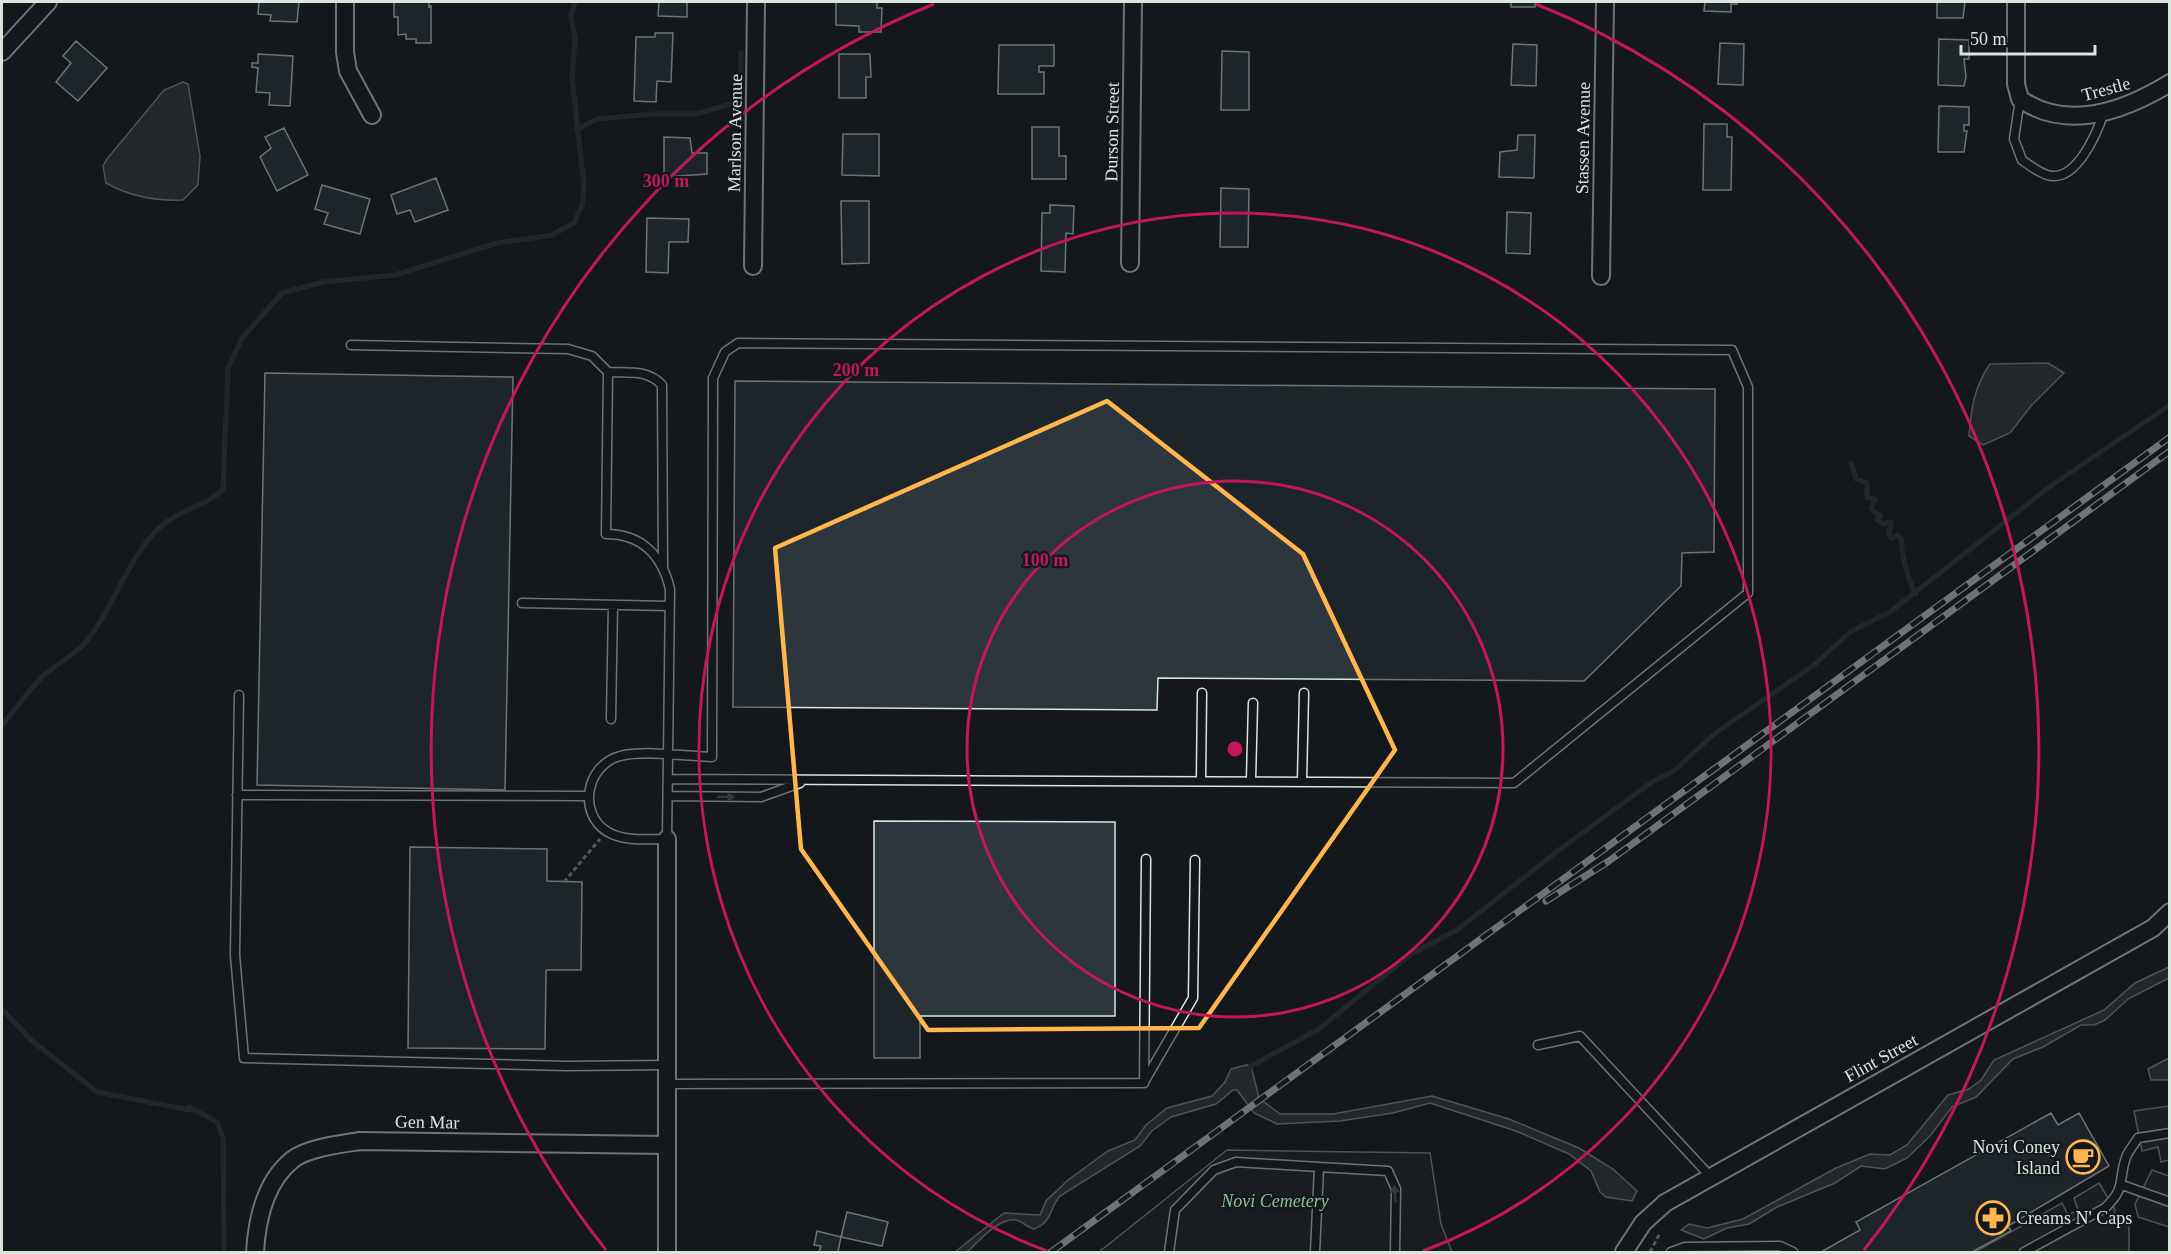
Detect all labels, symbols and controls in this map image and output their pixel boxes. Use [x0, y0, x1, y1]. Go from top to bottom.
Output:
scale bar [1961, 18, 2094, 56]
text: 50 m [1970, 29, 2007, 49]
street label: Trestle [2080, 73, 2132, 105]
street label: Marlson Avenue [724, 74, 746, 192]
street label: Durson Street [1101, 82, 1123, 182]
street label: Stassen Avenue [1572, 82, 1594, 194]
text: 300 m [643, 171, 689, 191]
text: 200 m [833, 360, 879, 380]
text: 100 m [1022, 550, 1068, 570]
centre of rings [1225, 739, 1245, 759]
one-way arrow [717, 792, 736, 802]
street label: Flint Street [1841, 1030, 1921, 1086]
street label: Gen Mar [395, 1111, 459, 1133]
place label: Novi Coney Island [1973, 1137, 2060, 1178]
cafe icon: Novi Coney Island [2065, 1139, 2101, 1175]
one-way arrow [1390, 1185, 1400, 1204]
park label: Novi Cemetery [1220, 1191, 1329, 1211]
pharmacy icon: Creams N' Caps [1975, 1200, 2011, 1236]
place label: Creams N' Caps [2016, 1208, 2132, 1228]

